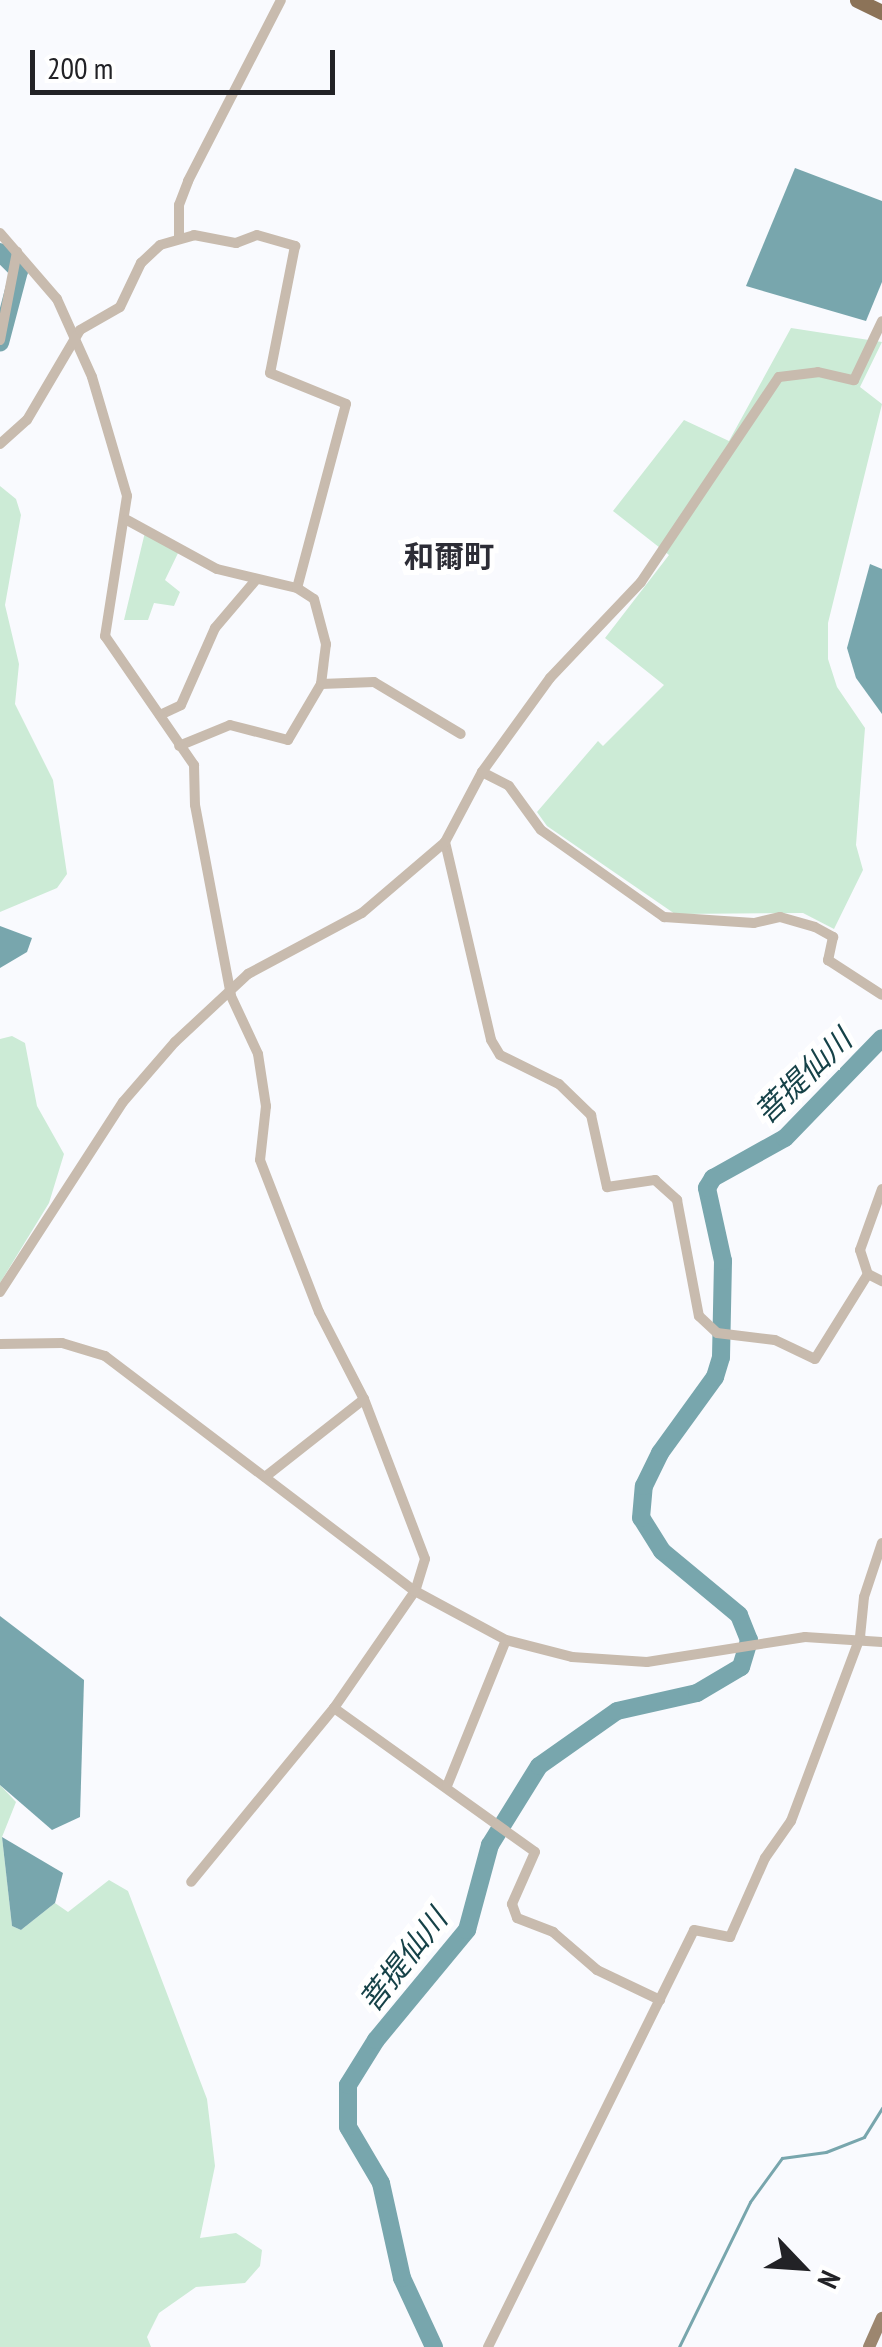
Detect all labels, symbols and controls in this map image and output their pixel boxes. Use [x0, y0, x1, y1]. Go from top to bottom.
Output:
scale bar [35, 30, 340, 92]
text: 200 m [47, 48, 113, 87]
district label: 和爾町 [404, 538, 494, 574]
water label: 菩提仙川 [747, 1021, 859, 1131]
water label: 菩提仙川 [352, 1902, 454, 2018]
north arrow [752, 2217, 852, 2317]
text: N [810, 2265, 850, 2295]

